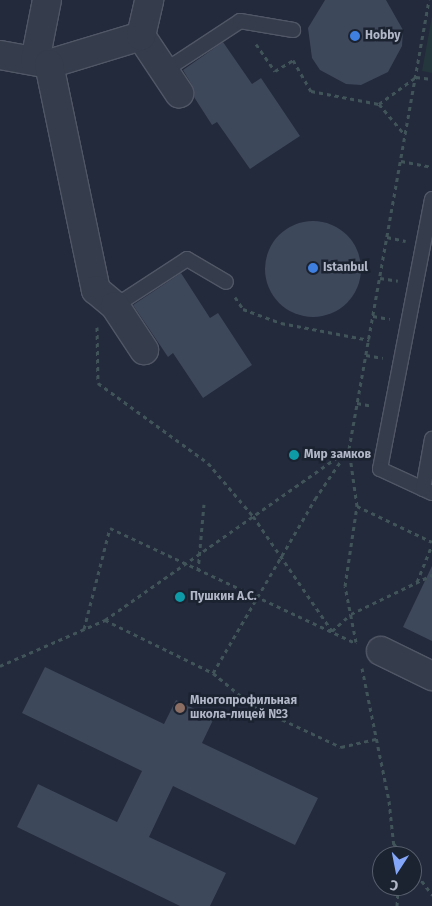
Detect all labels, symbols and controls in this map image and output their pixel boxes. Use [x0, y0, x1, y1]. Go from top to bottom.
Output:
place label: Hobby [365, 29, 400, 43]
marker: Hobby [349, 30, 361, 42]
place label: Istanbul [323, 261, 368, 275]
marker: Istanbul [307, 262, 319, 274]
place label: Мир замков [304, 448, 371, 462]
marker: Мир замков [288, 449, 300, 461]
place label: Пушкин А.С. [190, 590, 257, 604]
marker: Пушкин А.С. [174, 591, 186, 603]
place label: Многопрофильная школа-лицей №3 [190, 694, 297, 722]
marker: Многопрофильная школа-лицей №3 [174, 702, 186, 714]
north arrow [372, 846, 422, 896]
text: С [389, 876, 400, 894]

